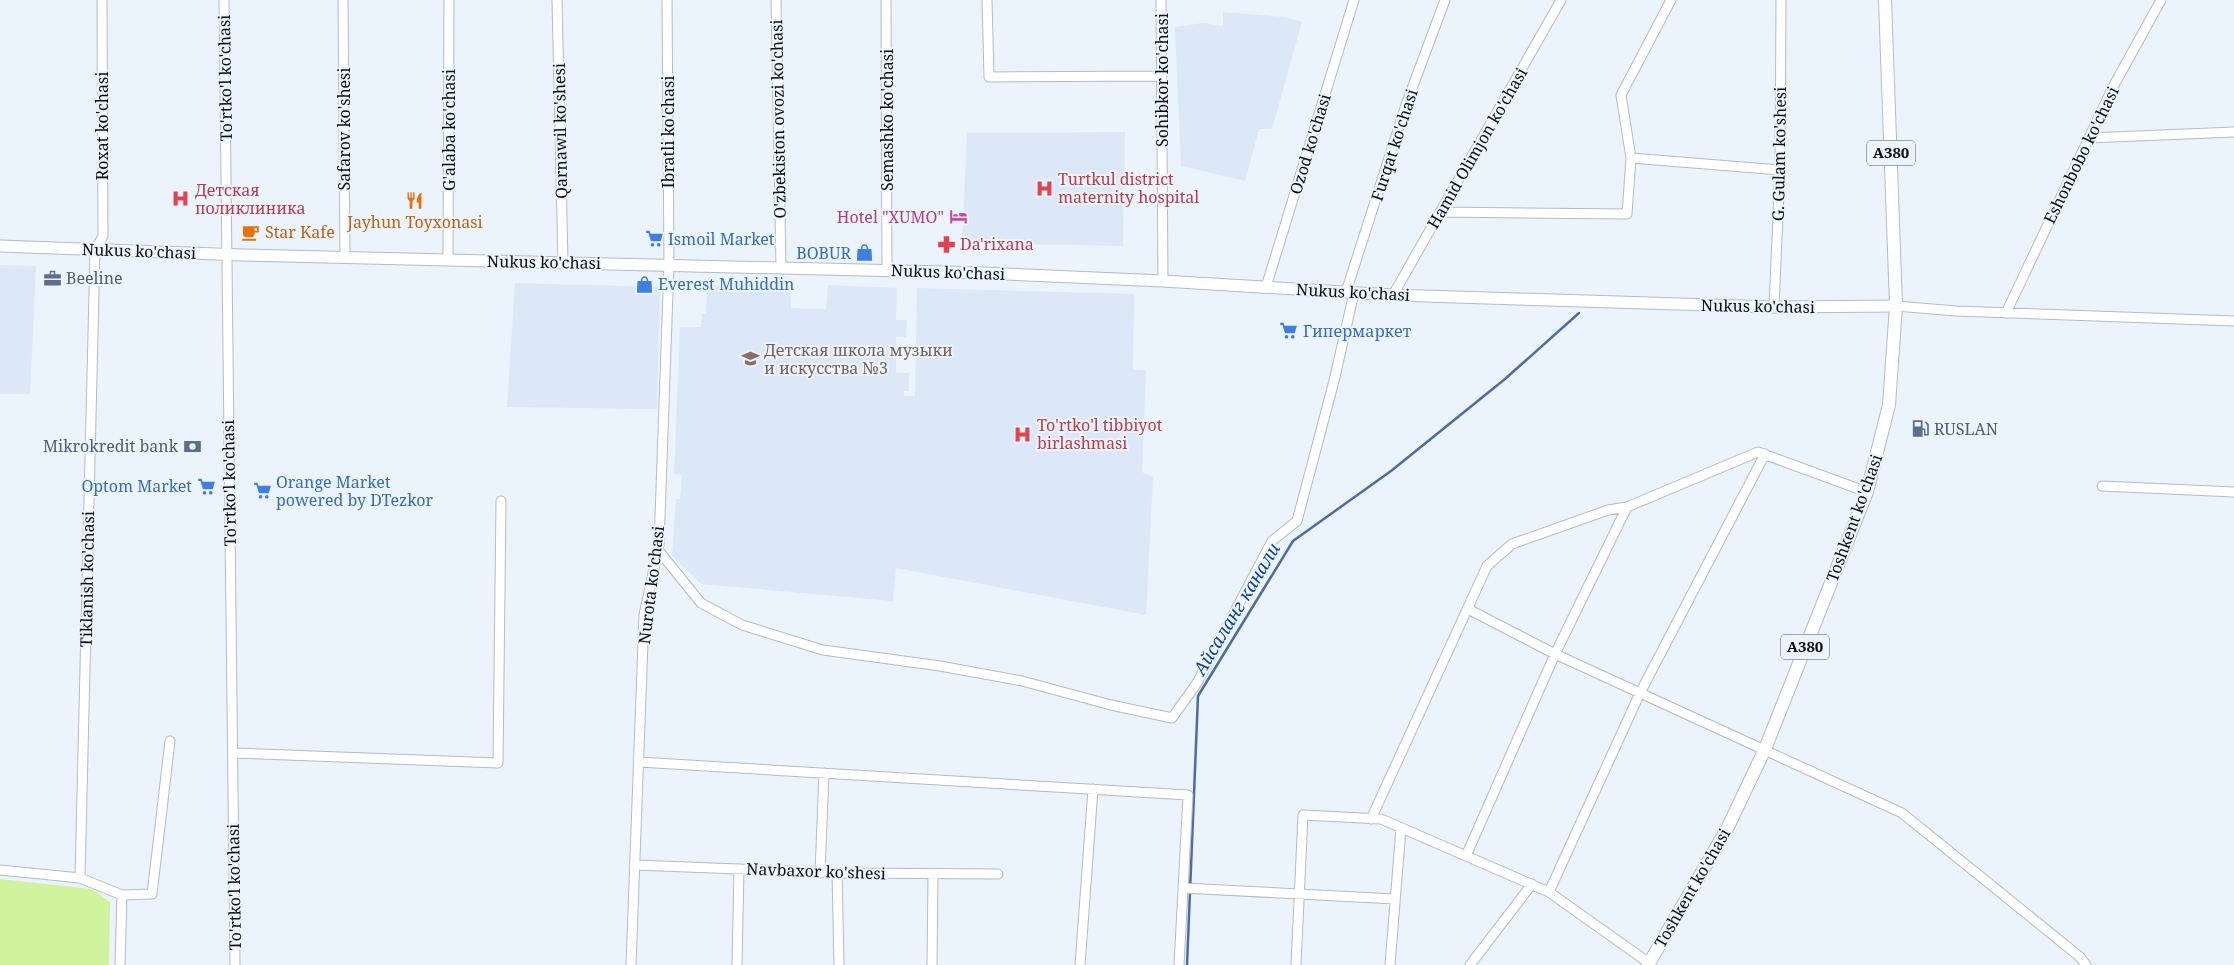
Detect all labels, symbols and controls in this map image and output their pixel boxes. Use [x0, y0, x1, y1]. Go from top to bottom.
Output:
street label: Sohibkor ko'chasi [1151, 13, 1173, 147]
street label: To'rtko'l ko'chasi [213, 14, 237, 142]
street label: O'zbekiston ovozi ko'chasi [765, 19, 791, 219]
street label: Semashko ko'chasi [876, 49, 898, 191]
street label: Qarnawil ko'shesi [548, 63, 572, 199]
street label: Hamid Olimjon ko'chasi [1422, 64, 1532, 232]
street label: Safarov ko'shesi [333, 68, 355, 190]
street label: G'alaba ko'chasi [438, 69, 460, 191]
street label: Roxat ko'chasi [91, 72, 113, 180]
street label: Ibratli ko'chasi [657, 76, 679, 188]
street label: Eshonbobo ko'chasi [2038, 83, 2124, 227]
street label: Furqat ko'chasi [1366, 86, 1422, 204]
street label: G. Gulam ko'shesi [1767, 87, 1791, 221]
street label: Ozod ko'chasi [1284, 91, 1336, 197]
road number: A380 [1867, 140, 1915, 166]
place label: Turtkul district maternity hospital [1058, 168, 1199, 208]
hospital icon: Turtkul district maternity hospital [1034, 178, 1054, 198]
place label: Детская поликлиника [195, 179, 306, 219]
hospital icon: Детская поликлиника [171, 189, 191, 209]
restaurant icon: Jayhun Toyxonasi [405, 191, 425, 211]
place label: Hotel "XUMO" [837, 206, 944, 228]
hotel icon: Hotel "XUMO" [948, 207, 968, 227]
place label: Jayhun Toyxonasi [346, 211, 483, 233]
place label: Star Kafe [265, 221, 335, 243]
cafe icon: Star Kafe [241, 222, 261, 242]
place label: Ismoil Market [668, 228, 775, 250]
supermarket icon: Ismoil Market [644, 229, 664, 249]
place label: Da'rixana [960, 233, 1034, 255]
pharmacy icon: Da'rixana [936, 234, 956, 254]
street label: Nukus ko'chasi [82, 238, 196, 264]
place label: BOBUR [796, 242, 851, 264]
shop icon: BOBUR [855, 243, 875, 263]
street label: Nukus ko'chasi [487, 250, 601, 274]
street label: Nukus ko'chasi [891, 259, 1005, 285]
place label: Beeline [66, 267, 123, 289]
office icon: Beeline [42, 268, 62, 288]
place label: Everest Muhiddin [658, 273, 794, 295]
shop icon: Everest Muhiddin [634, 274, 654, 294]
street label: Nukus ko'chasi [1295, 278, 1411, 306]
street label: Nukus ko'chasi [1701, 294, 1815, 318]
place label: Гипермаркет [1303, 320, 1412, 342]
supermarket icon: Гипермаркет [1279, 321, 1299, 341]
place label: Детская школа музыки и искусства №3 [764, 339, 953, 379]
school or university icon: Детская школа музыки и искусства №3 [740, 349, 760, 369]
place label: To'rtko'l tibbiyot birlashmasi [1037, 414, 1163, 454]
place label: RUSLAN [1934, 418, 1998, 440]
street label: To'rtko'l ko'chasi [217, 419, 241, 547]
fuel station icon: RUSLAN [1910, 419, 1930, 439]
hospital icon: To'rtko'l tibbiyot birlashmasi [1013, 424, 1033, 444]
place label: Mikrokredit bank [43, 435, 179, 457]
bank icon: Mikrokredit bank [182, 436, 202, 456]
street label: Toshkent ko'chasi [1821, 451, 1887, 585]
place label: Orange Market powered by DTezkor [276, 471, 434, 511]
place label: Optom Market [81, 475, 192, 497]
supermarket icon: Optom Market [196, 476, 216, 496]
supermarket icon: Orange Market powered by DTezkor [252, 481, 272, 501]
street label: Tiklanish ko'chasi [75, 511, 99, 647]
street label: Nurota ko'chasi [633, 525, 669, 645]
water label: Айсаланг канали [1186, 538, 1285, 681]
road number: A380 [1781, 634, 1829, 660]
street label: To'rtko'l ko'chasi [222, 823, 246, 951]
street label: Toshkent ko'chasi [1649, 824, 1735, 952]
street label: Navbaxor ko'shesi [746, 858, 886, 884]

